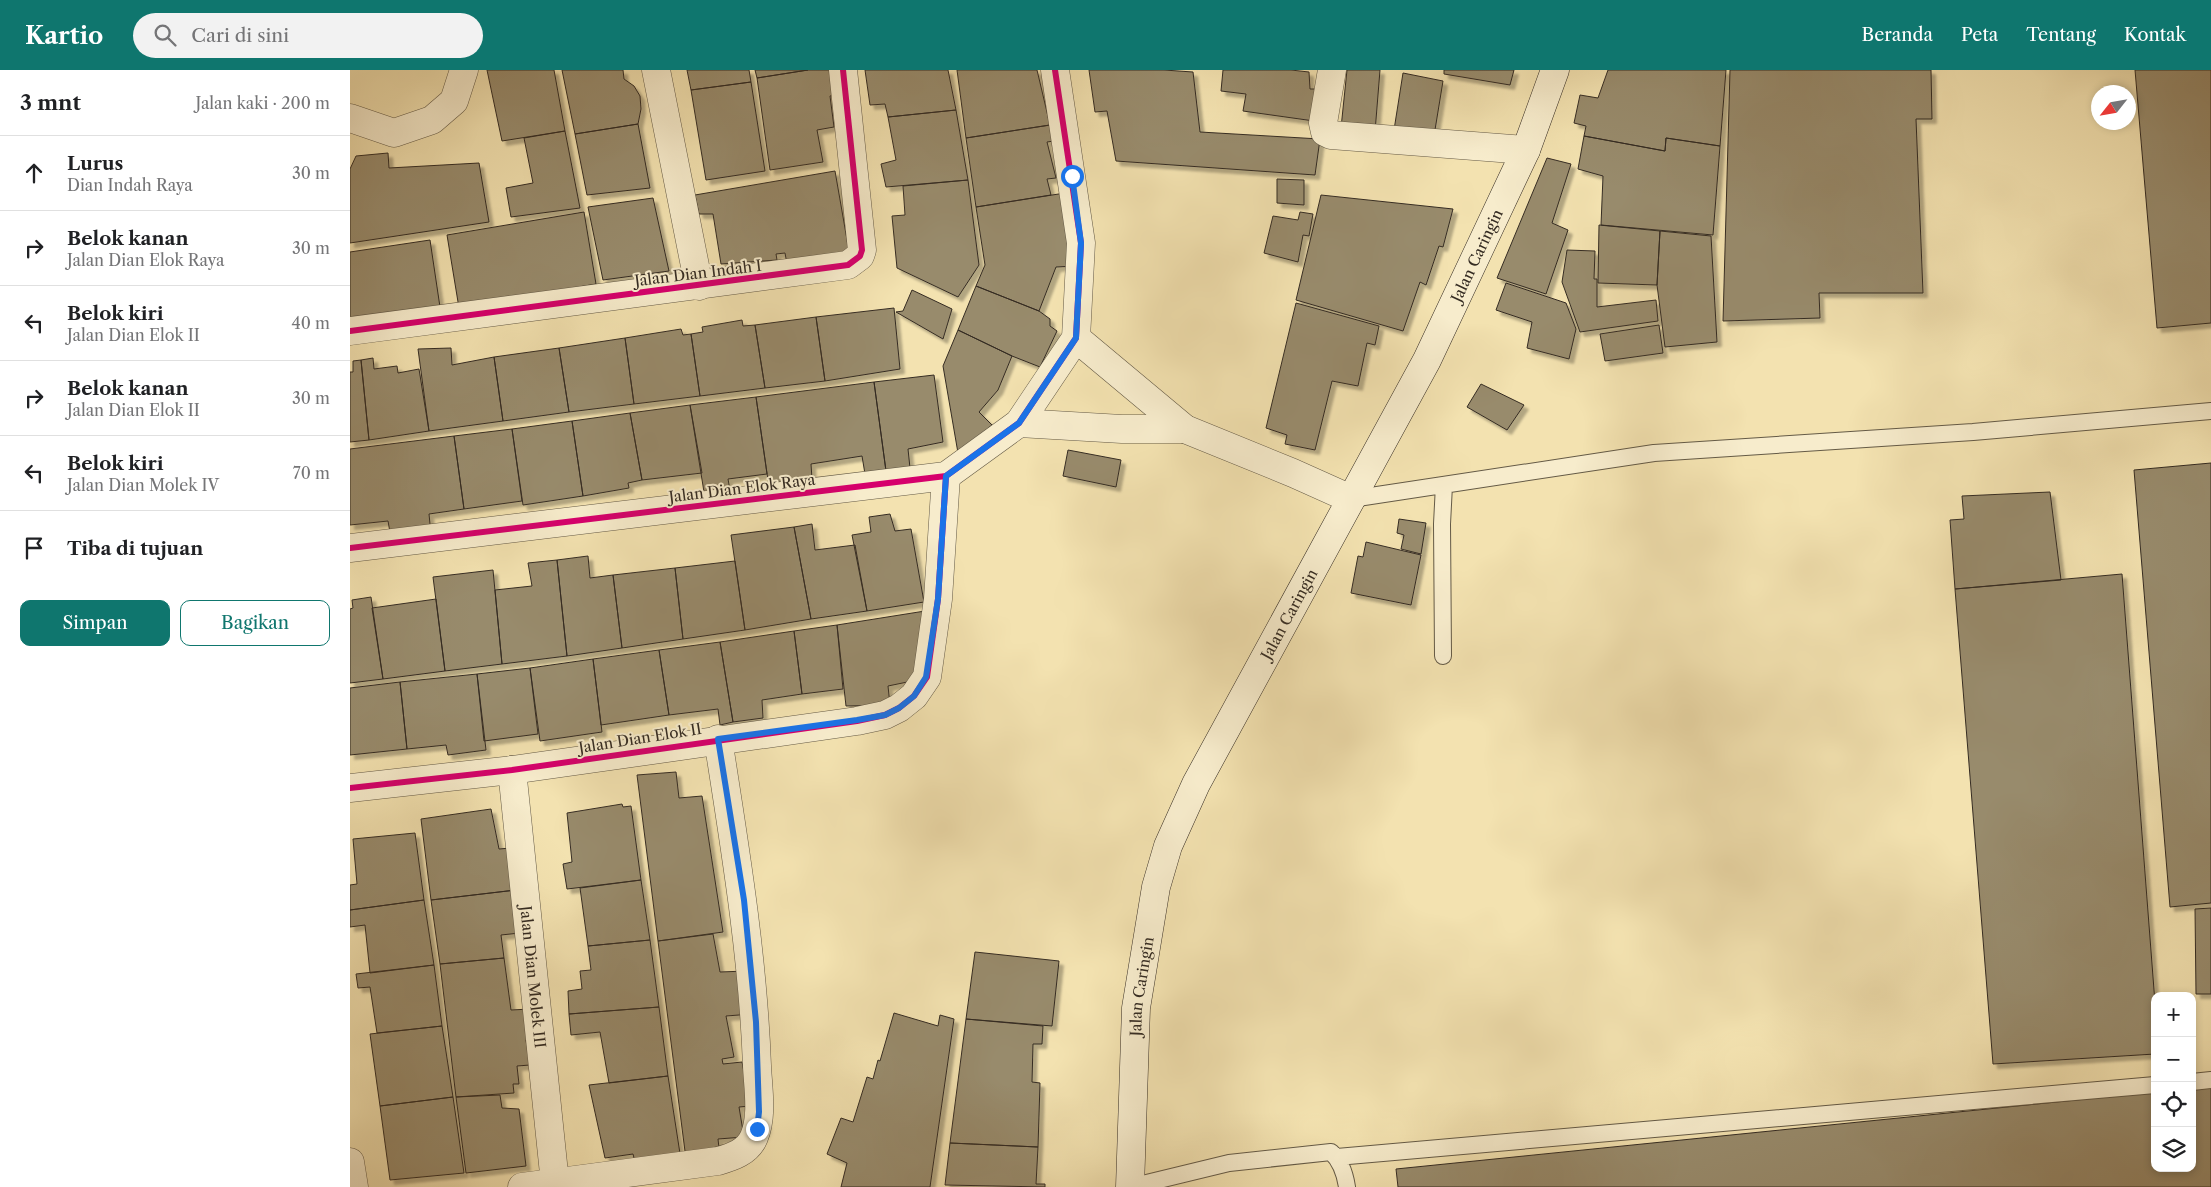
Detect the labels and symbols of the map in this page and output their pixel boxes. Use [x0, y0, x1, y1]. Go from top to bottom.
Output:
north arrow [2091, 85, 2136, 130]
route start [1061, 165, 1084, 188]
street label: Jalan Caringin [1445, 205, 1507, 307]
street label: Jalan Dian Indah I [631, 256, 763, 290]
street label: Jalan Dian Elok Raya [666, 470, 816, 507]
street label: Jalan Caringin [1255, 565, 1321, 665]
street label: Jalan Dian Elok II [575, 719, 703, 757]
street label: Jalan Dian Molek III [516, 903, 550, 1049]
street label: Jalan Caringin [1125, 935, 1157, 1039]
route end [746, 1118, 769, 1141]

